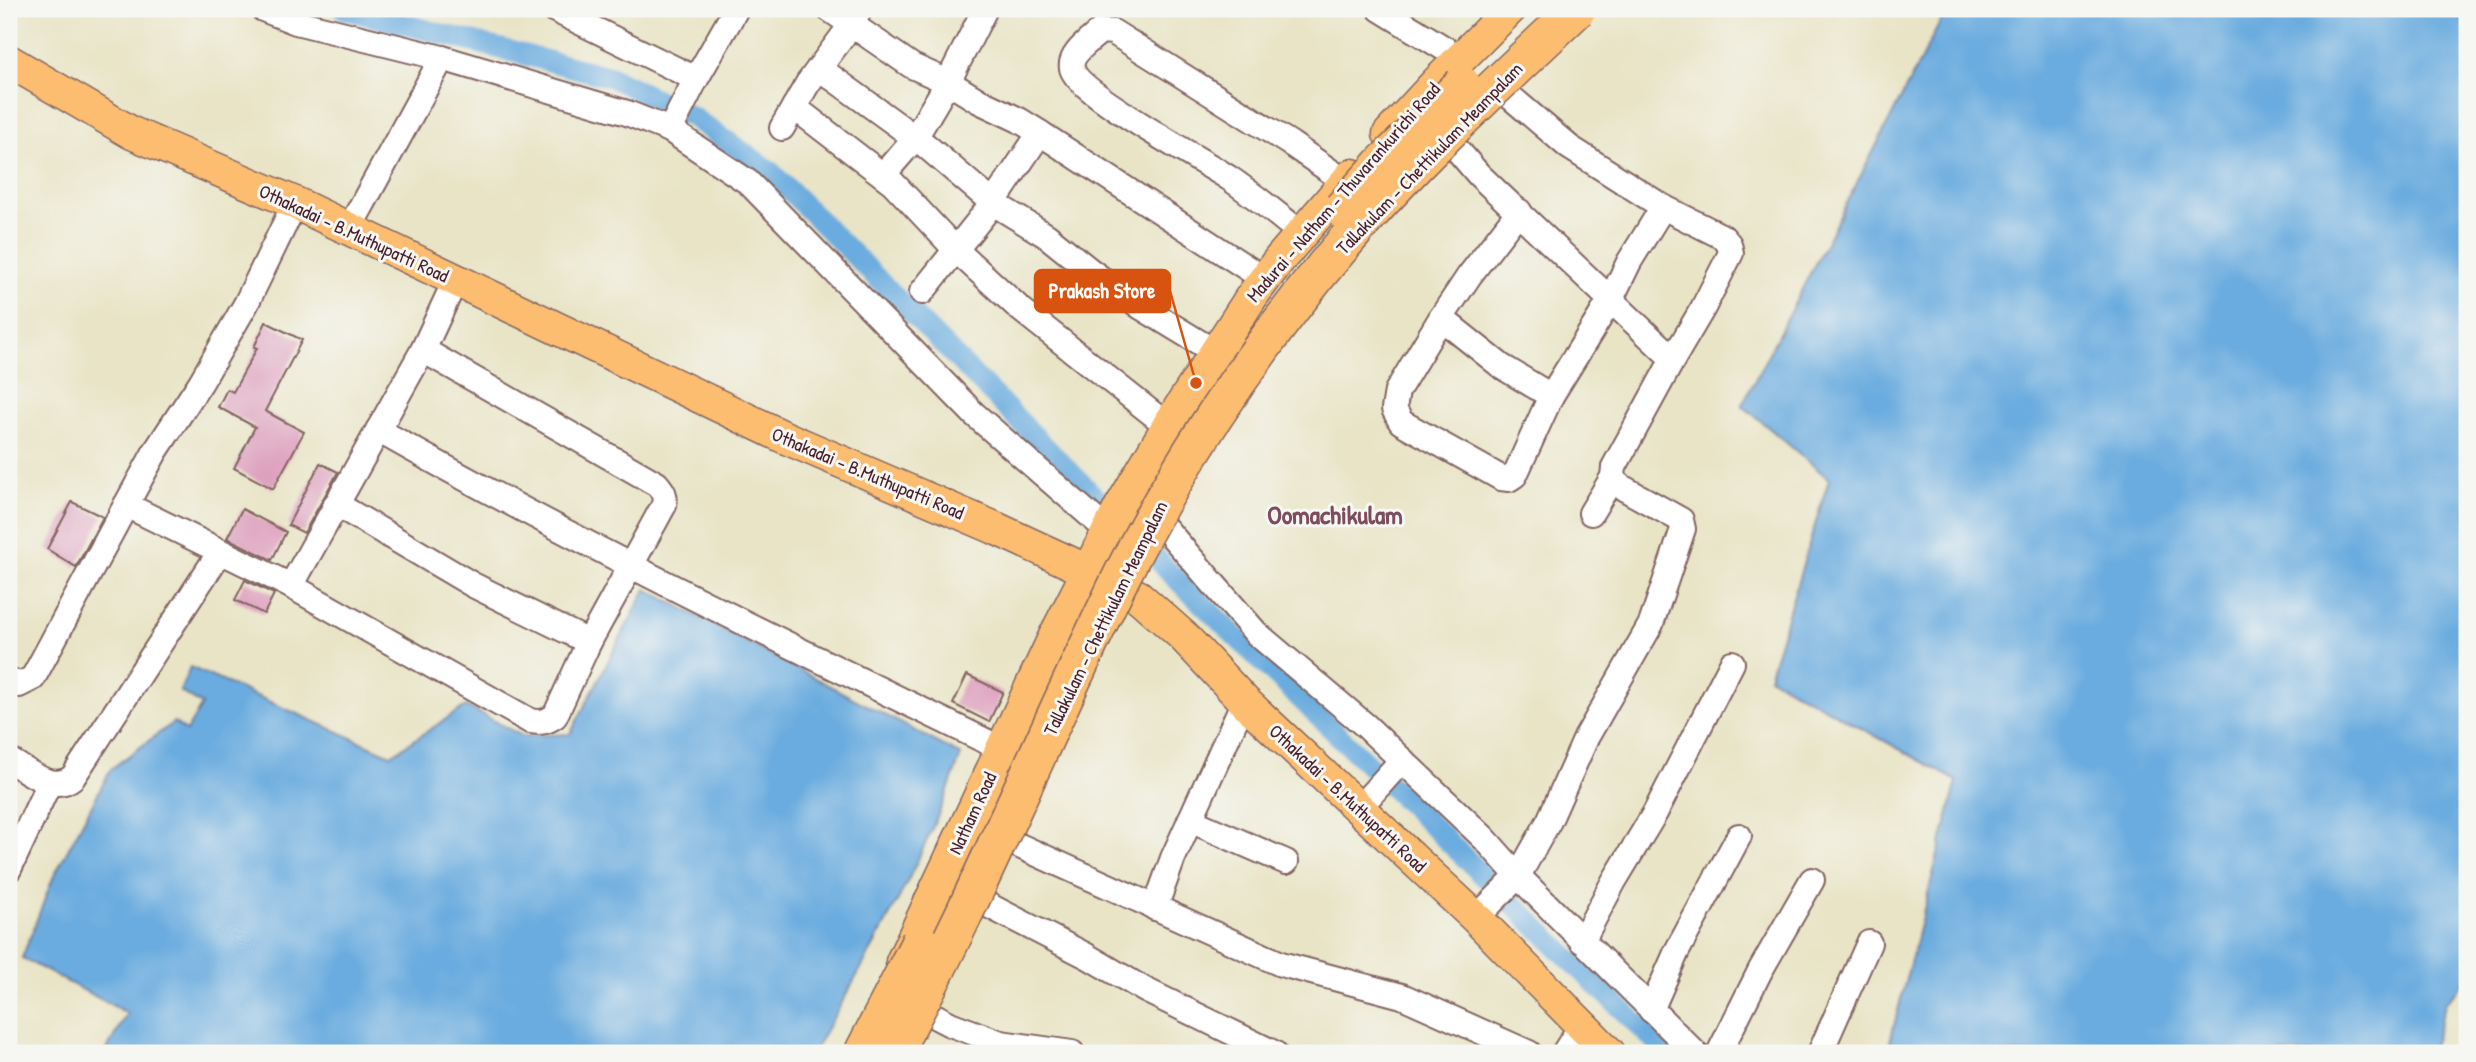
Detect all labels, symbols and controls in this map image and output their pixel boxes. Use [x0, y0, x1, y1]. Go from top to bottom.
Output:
street label: Tallakulam - Chettikulam Meampalam [1330, 56, 1528, 260]
street label: Madurai - Natham - Thuvarankurichi Road [1240, 76, 1446, 307]
street label: Othakadai - B.Muthupatti Road [255, 178, 454, 289]
callout: Prakash Store [1035, 270, 1170, 312]
text: Prakash Store [1049, 276, 1156, 305]
street label: Othakadai - B.Muthupatti Road [768, 421, 969, 526]
street label: Tallakulam - Chettikulam Meampalam [1037, 496, 1173, 740]
district label: Oomachikulam [1267, 497, 1403, 532]
street label: Othakadai - B.Muthupatti Road [1264, 718, 1433, 878]
street label: Natham Road [942, 767, 1003, 858]

